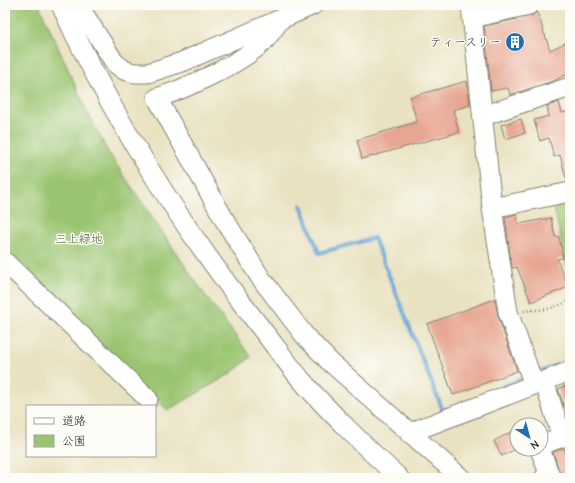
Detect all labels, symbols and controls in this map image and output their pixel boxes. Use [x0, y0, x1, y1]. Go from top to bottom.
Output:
building icon: ティースリー [504, 31, 526, 53]
place label: ティースリー [430, 35, 501, 49]
park label: 三上緑地 [55, 232, 103, 246]
legend [26, 405, 156, 457]
text: 道路 [62, 414, 86, 428]
north arrow [509, 417, 549, 457]
text: 公園 [62, 434, 86, 448]
text: N [528, 437, 541, 452]

